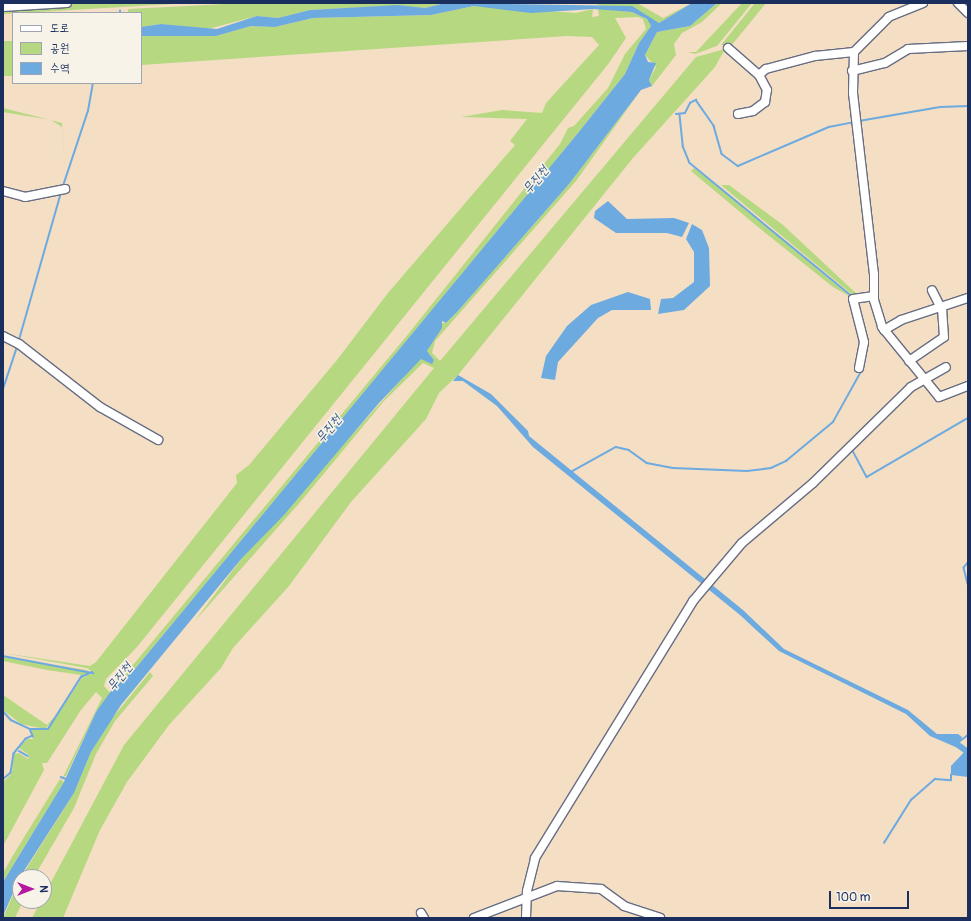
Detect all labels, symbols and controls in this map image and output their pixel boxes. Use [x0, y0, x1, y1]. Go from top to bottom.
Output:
legend [12, 12, 142, 84]
text: 도로 [50, 21, 69, 36]
text: 공원 [50, 41, 69, 56]
text: 수역 [50, 61, 69, 76]
water label: 무진천 [520, 163, 552, 197]
water label: 무진천 [313, 412, 345, 446]
water label: 무진천 [104, 660, 136, 694]
north arrow [12, 869, 52, 909]
scale bar [831, 883, 911, 909]
text: N [37, 885, 50, 893]
text: 100 m [836, 890, 870, 905]

